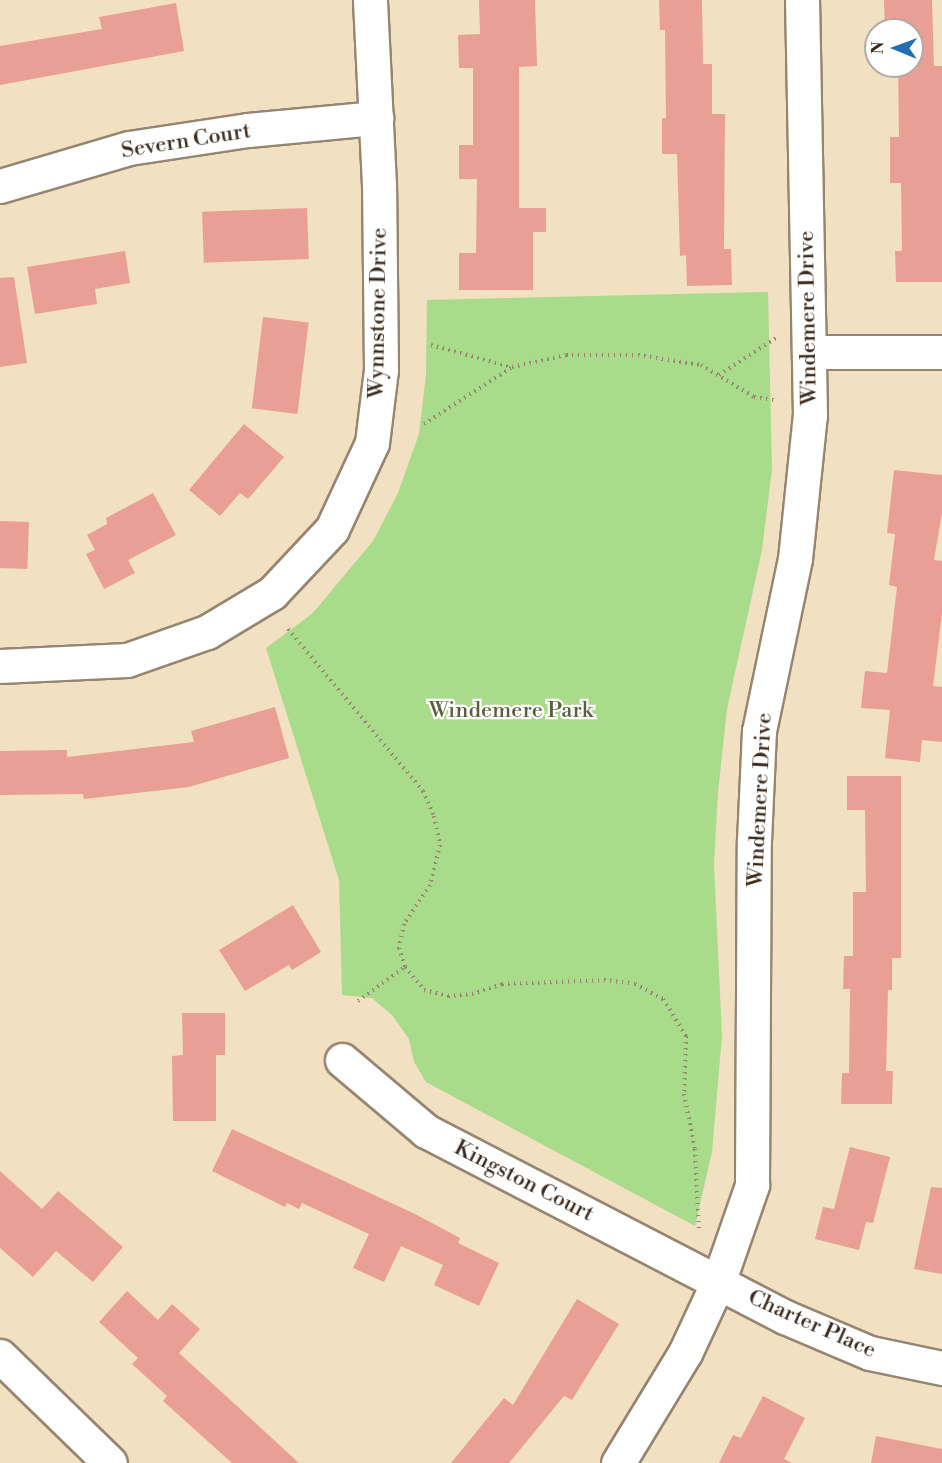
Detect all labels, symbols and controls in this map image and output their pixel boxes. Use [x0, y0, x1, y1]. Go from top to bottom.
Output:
north arrow [864, 18, 924, 78]
text: N [868, 41, 888, 54]
street label: Severn Court [119, 118, 253, 164]
street label: Wynnstone Drive [363, 227, 393, 399]
street label: Windemere Drive [793, 231, 823, 405]
park label: Windemere Park [429, 698, 593, 724]
street label: Windemere Drive [742, 712, 778, 888]
street label: Kingston Court [450, 1134, 598, 1228]
street label: Charter Place [744, 1284, 880, 1364]

